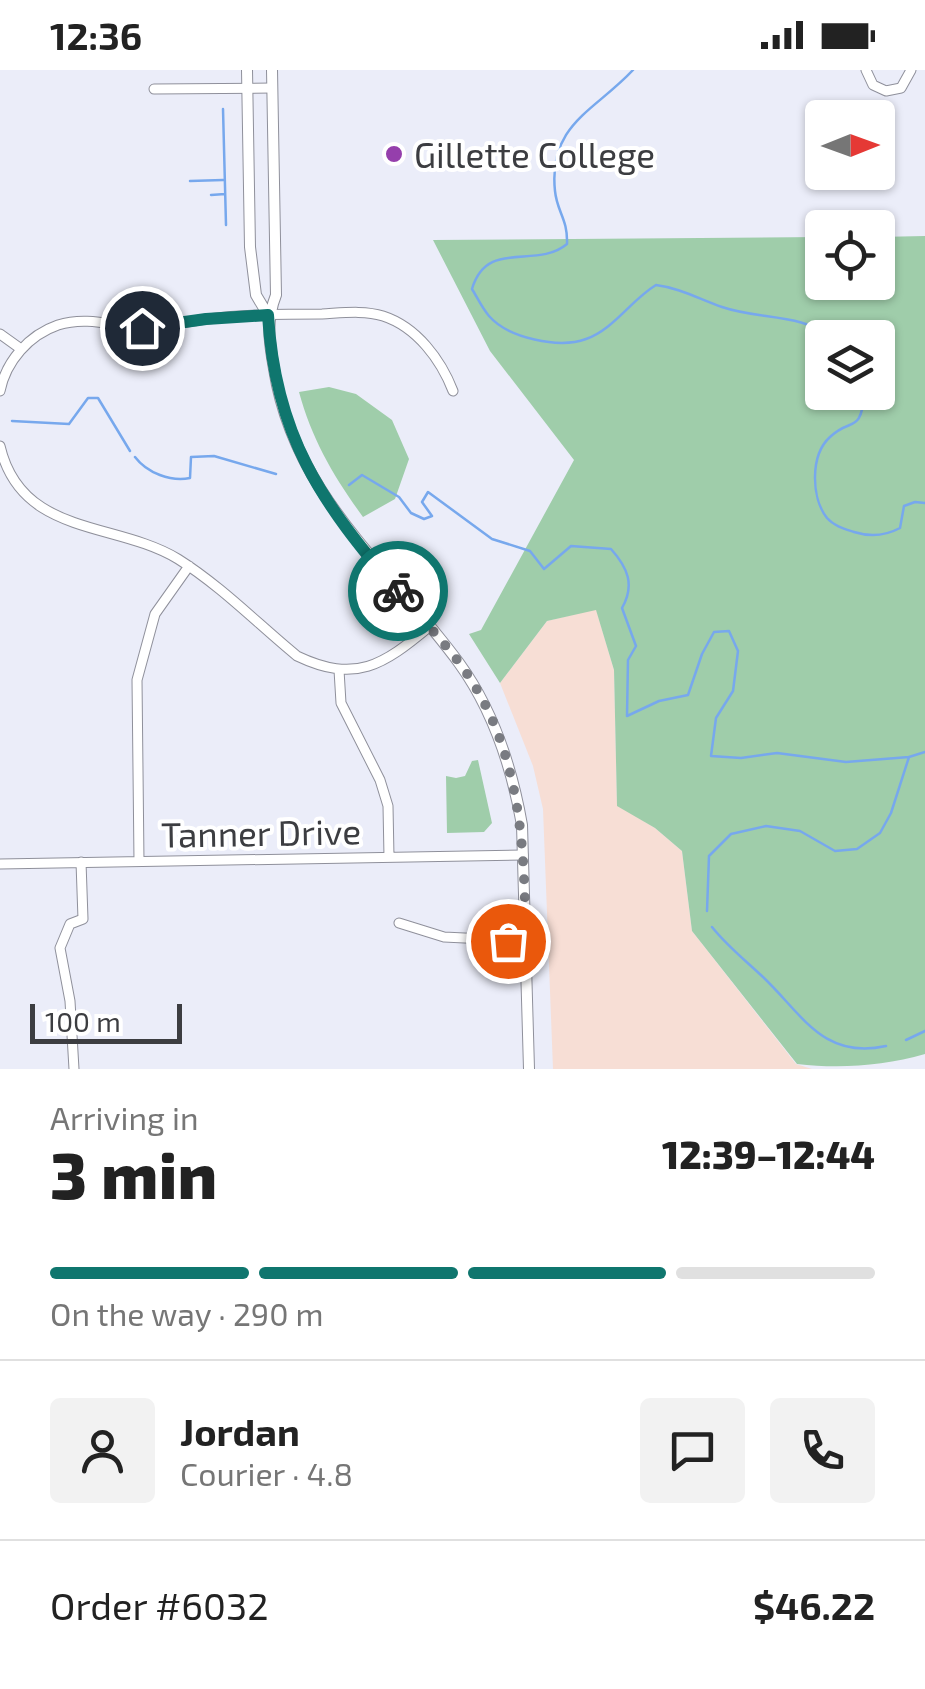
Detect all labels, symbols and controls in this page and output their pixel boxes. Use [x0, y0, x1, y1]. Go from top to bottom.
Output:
text: 12:36 [50, 12, 142, 58]
north arrow [805, 100, 895, 190]
map controls [805, 100, 895, 410]
place label: Gillette College [414, 133, 655, 175]
marker: Gillette College [383, 143, 405, 165]
button: locate [805, 210, 895, 300]
pin [100, 286, 185, 371]
icon: home [115, 301, 170, 356]
button: layers [805, 320, 895, 410]
courier [348, 541, 448, 641]
icon: bike [371, 564, 426, 619]
street label: Tanner Drive [161, 809, 361, 855]
pin [466, 899, 551, 984]
icon: bag [481, 914, 536, 969]
scale bar [30, 999, 182, 1044]
text: 100 m [45, 1004, 121, 1038]
text: Arriving in [50, 1098, 199, 1136]
text: 12:39–12:44 [662, 1131, 875, 1177]
text: 3 min [50, 1134, 217, 1212]
text: On the way · 290 m [50, 1294, 324, 1332]
button: person [50, 1398, 155, 1503]
button: chat [640, 1398, 745, 1503]
button: phone [770, 1398, 875, 1503]
text: Jordan [180, 1408, 300, 1454]
text: Courier · 4.8 [180, 1454, 353, 1492]
text: Order #6032 [50, 1582, 269, 1628]
text: $46.22 [753, 1582, 875, 1628]

